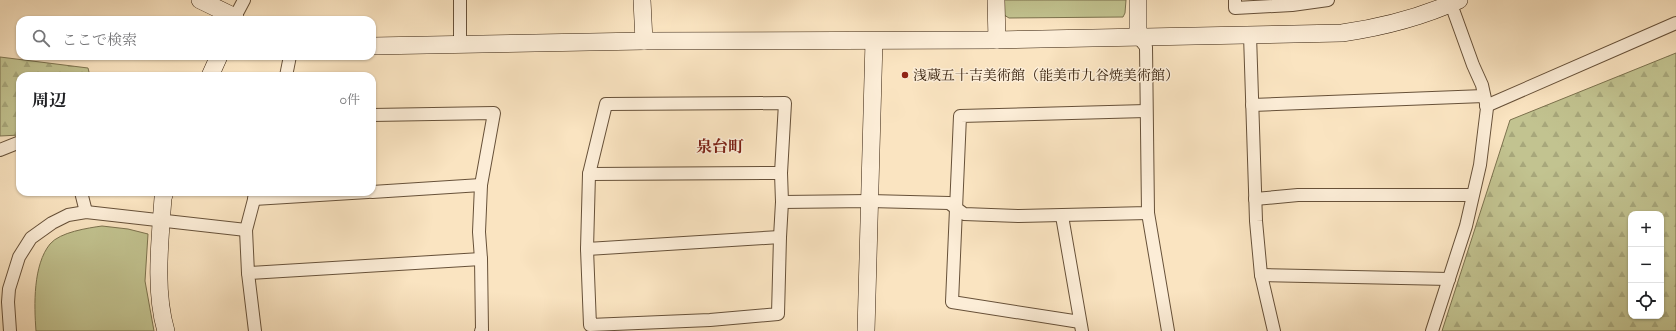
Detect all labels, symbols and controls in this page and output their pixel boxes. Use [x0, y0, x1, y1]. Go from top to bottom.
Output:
search box [16, 16, 376, 60]
icon: search [30, 27, 52, 49]
text: ここで検索 [62, 31, 137, 49]
place label: 浅蔵五十吉美術館（能美市九谷焼美術館） [913, 67, 1179, 84]
marker: 浅蔵五十吉美術館（能美市九谷焼美術館） [900, 70, 910, 80]
text: 周辺 [32, 90, 66, 111]
text: 0件 [339, 92, 360, 108]
district label: 泉台町 [696, 137, 744, 156]
map controls [1628, 211, 1664, 319]
button: + [1628, 211, 1664, 247]
button: − [1628, 247, 1664, 283]
button: locate [1628, 283, 1664, 319]

